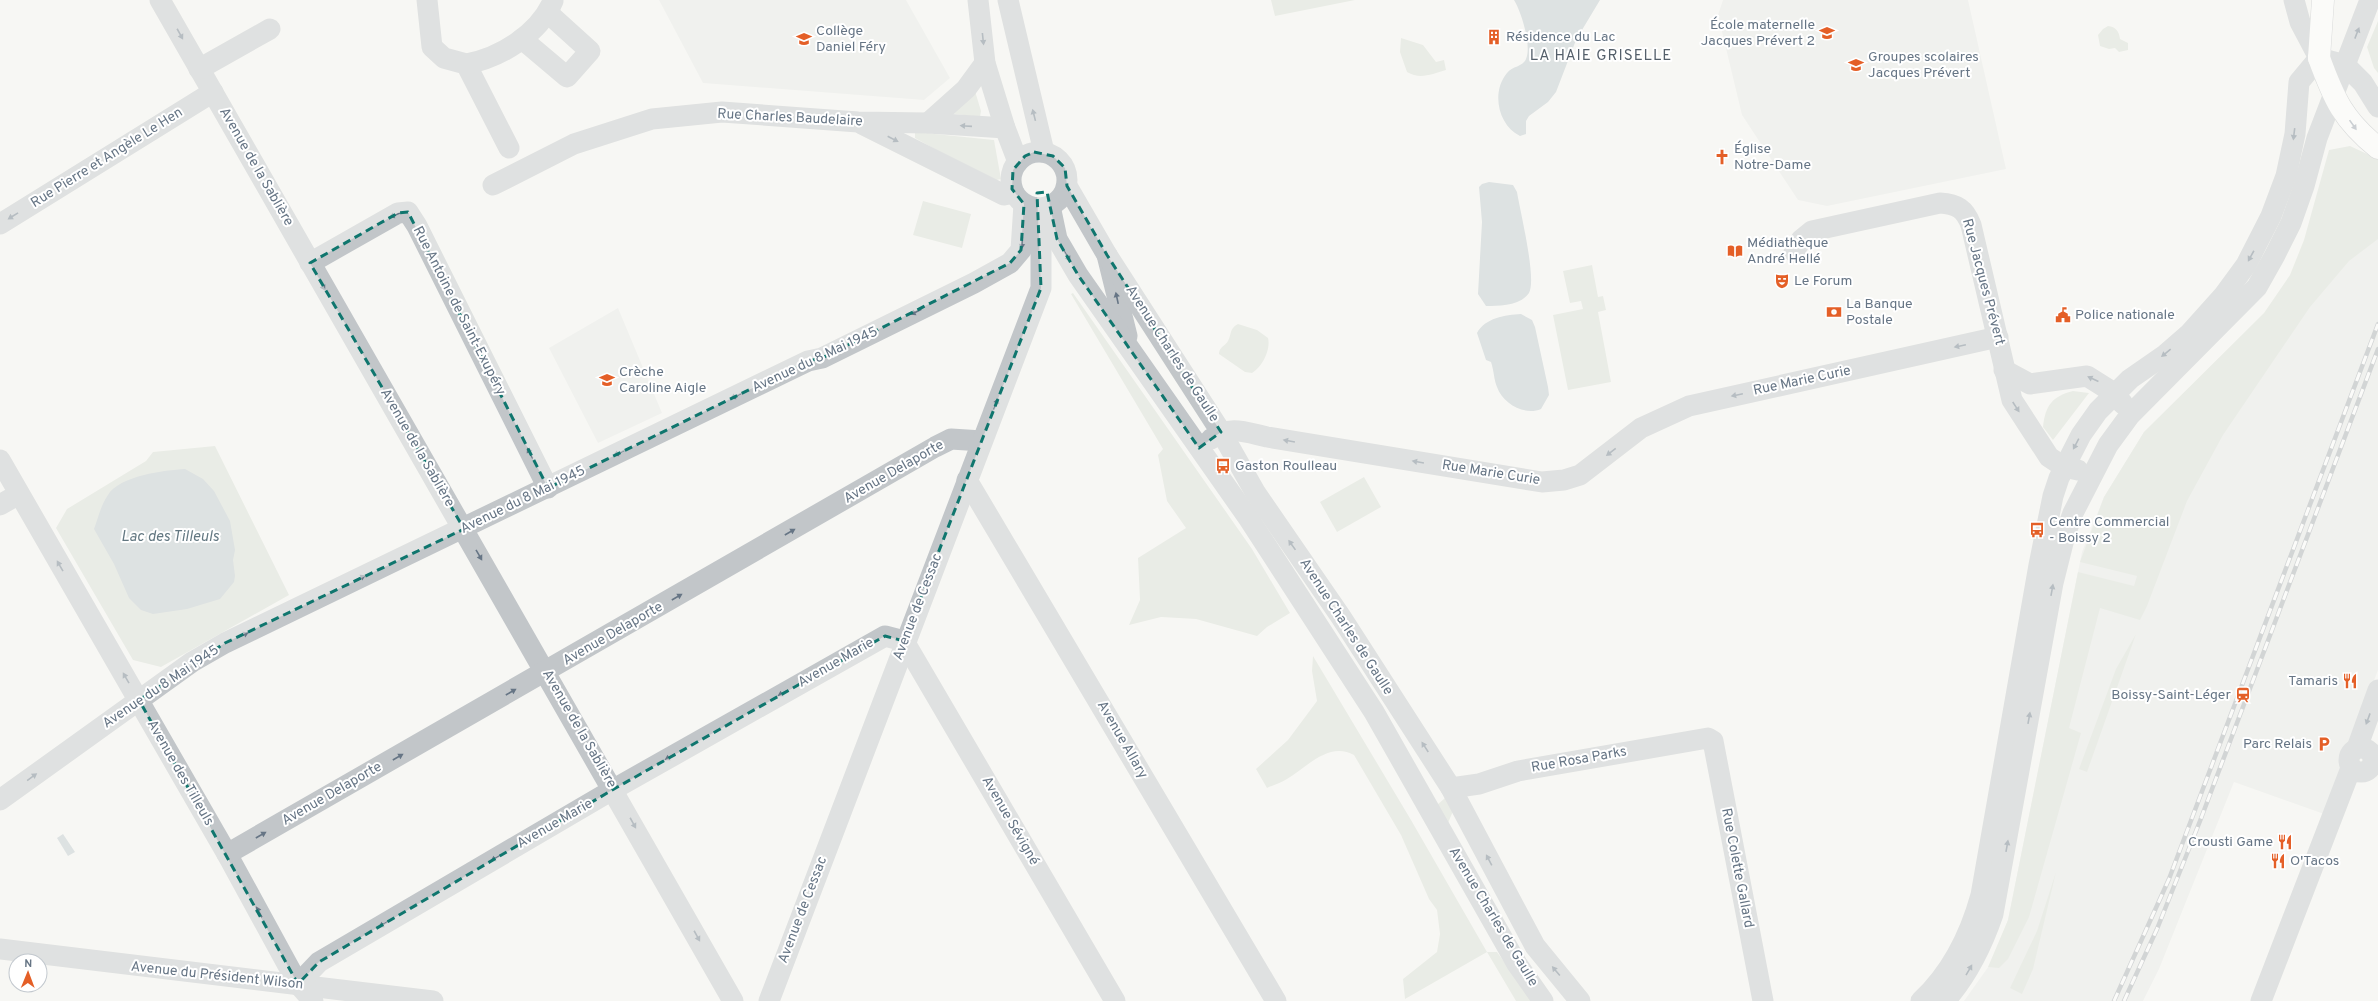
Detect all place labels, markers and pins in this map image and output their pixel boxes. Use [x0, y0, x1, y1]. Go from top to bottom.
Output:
place label: École maternelle Jacques Prévert 2 [1701, 16, 1815, 50]
place label: Collège Daniel Féry [816, 23, 886, 56]
school or university icon: École maternelle Jacques Prévert 2 [1818, 24, 1836, 42]
building icon: Résidence du Lac [1485, 28, 1503, 46]
place label: Résidence du Lac [1506, 29, 1616, 46]
school or university icon: Collège Daniel Féry [795, 30, 813, 48]
place label: Groupes scolaires Jacques Prévert [1868, 49, 1979, 82]
school or university icon: Groupes scolaires Jacques Prévert [1847, 56, 1865, 74]
place label: Église Notre-Dame [1734, 140, 1811, 174]
church icon: Église Notre-Dame [1713, 148, 1731, 166]
place label: Médiathèque André Hellé [1747, 235, 1828, 268]
library icon: Médiathèque André Hellé [1726, 242, 1744, 260]
theatre icon: Le Forum [1773, 272, 1791, 290]
place label: Le Forum [1794, 273, 1852, 290]
place label: La Banque Postale [1846, 296, 1913, 329]
bank icon: La Banque Postale [1825, 303, 1843, 321]
public building icon: Police nationale [2054, 306, 2072, 324]
place label: Police nationale [2075, 307, 2175, 324]
place label: Crèche Caroline Aigle [619, 364, 706, 397]
school or university icon: Crèche Caroline Aigle [598, 371, 616, 389]
bus stop icon: Gaston Roulleau [1214, 457, 1232, 475]
place label: Gaston Roulleau [1235, 458, 1337, 475]
place label: Centre Commercial - Boissy 2 [2049, 514, 2169, 547]
bus stop icon: Centre Commercial - Boissy 2 [2028, 521, 2046, 539]
restaurant icon: Tamaris [2341, 672, 2359, 690]
place label: Tamaris [2288, 673, 2338, 690]
station icon: Boissy-Saint-Léger [2234, 686, 2252, 704]
place label: Boissy-Saint-Léger [2111, 687, 2232, 704]
parking icon: Parc Relais [2315, 735, 2333, 753]
place label: Parc Relais [2243, 736, 2312, 753]
restaurant icon: Crousti Game [2276, 833, 2294, 851]
place label: Crousti Game [2188, 834, 2273, 851]
restaurant icon: O'Tacos [2269, 852, 2287, 870]
place label: O'Tacos [2290, 853, 2339, 870]

